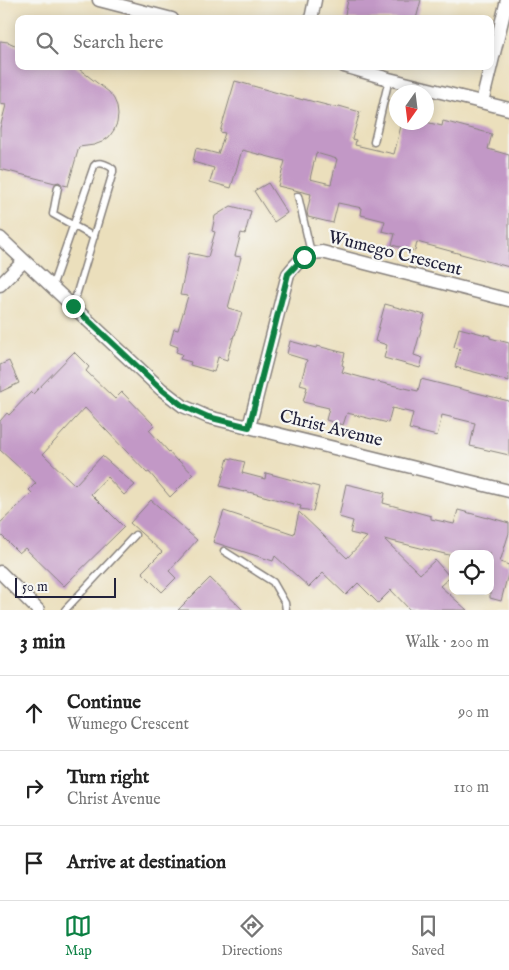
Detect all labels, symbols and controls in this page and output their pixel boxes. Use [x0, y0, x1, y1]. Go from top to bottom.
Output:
search box [15, 15, 494, 70]
icon: search [33, 29, 61, 57]
text: Search here [73, 31, 164, 55]
north arrow [389, 85, 434, 130]
street label: Wumego Crescent [326, 226, 464, 282]
route start [293, 246, 316, 269]
route end [62, 295, 85, 318]
street label: Christ Avenue [277, 405, 385, 453]
map controls [449, 550, 494, 595]
button: locate [449, 550, 494, 595]
scale bar [15, 575, 116, 598]
text: 50 m [22, 578, 48, 596]
text: 3 min [20, 629, 65, 656]
text: Walk · 200 m [405, 633, 489, 653]
text: Continue [67, 691, 141, 715]
icon: ahead [20, 699, 48, 727]
text: 90 m [458, 703, 489, 723]
text: Wumego Crescent [67, 715, 189, 735]
text: Turn right [67, 766, 149, 790]
icon: right [20, 774, 48, 802]
text: 110 m [453, 778, 489, 798]
text: Christ Avenue [67, 790, 161, 810]
icon: arrive [20, 849, 48, 877]
text: Arrive at destination [67, 851, 226, 875]
tab: Map [64, 912, 92, 960]
tab: Directions [221, 912, 282, 960]
tab: Saved [411, 912, 444, 960]

